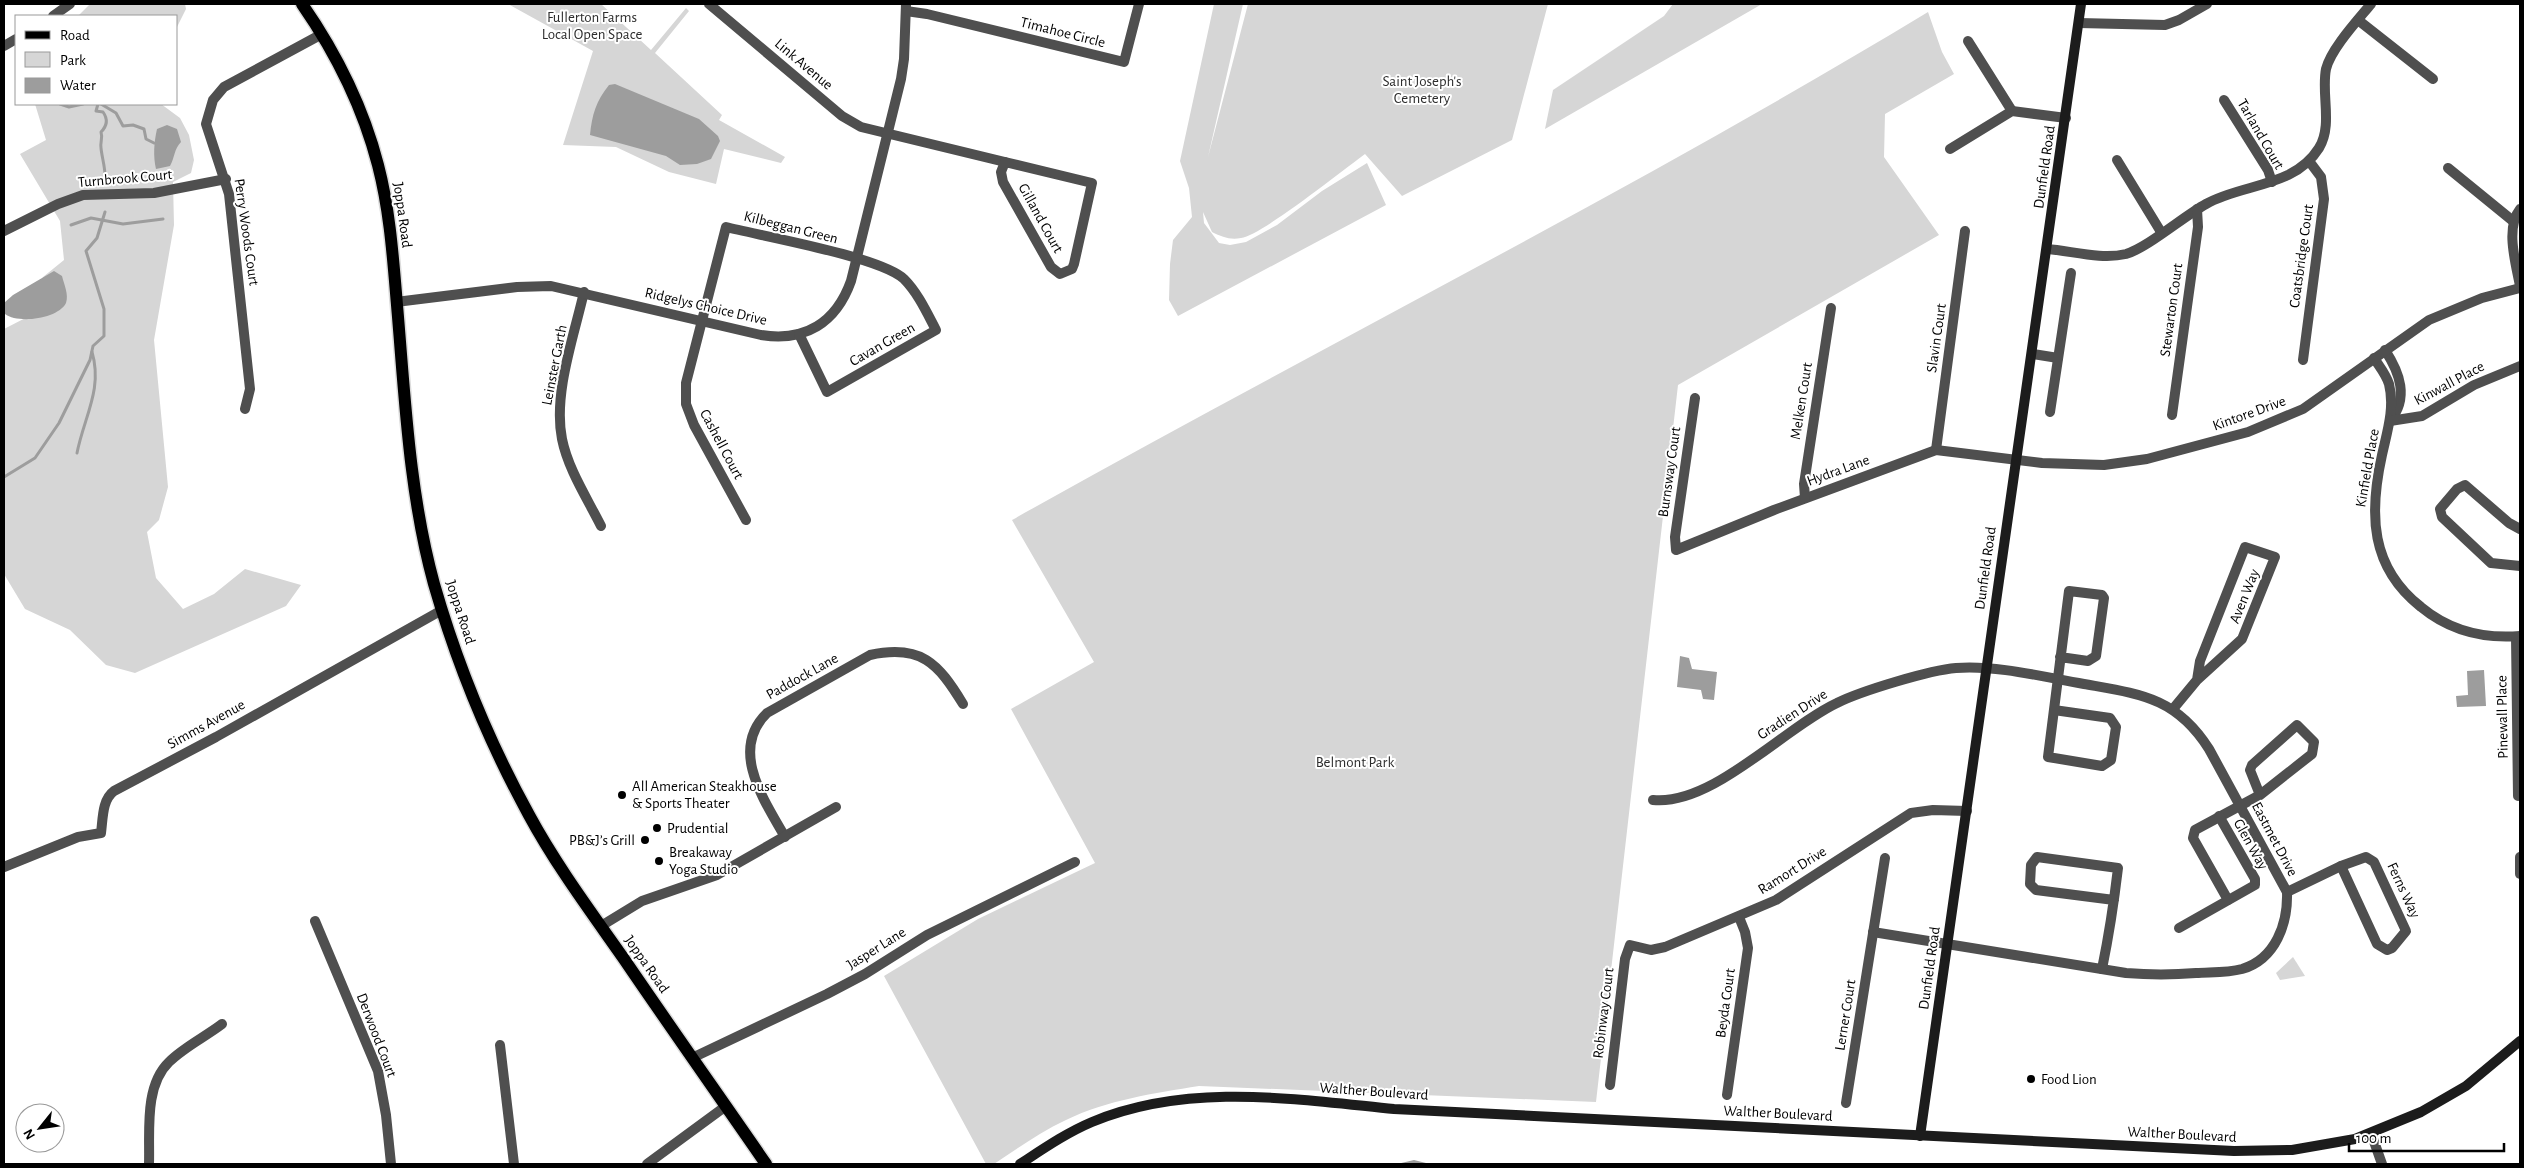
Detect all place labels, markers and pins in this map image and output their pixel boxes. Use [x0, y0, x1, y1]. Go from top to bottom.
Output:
place label: All American Steakhouse & Sports Theater [632, 779, 777, 811]
marker: All American Steakhouse & Sports Theater [616, 789, 628, 801]
place label: Prudential [667, 821, 729, 836]
marker: Prudential [651, 822, 663, 834]
place label: PB&J’s Grill [569, 833, 635, 848]
marker: PB&J’s Grill [639, 834, 651, 846]
place label: Breakaway Yoga Studio [669, 845, 738, 877]
marker: Breakaway Yoga Studio [653, 855, 665, 867]
place label: Food Lion [2041, 1072, 2097, 1087]
marker: Food Lion [2025, 1073, 2037, 1085]

